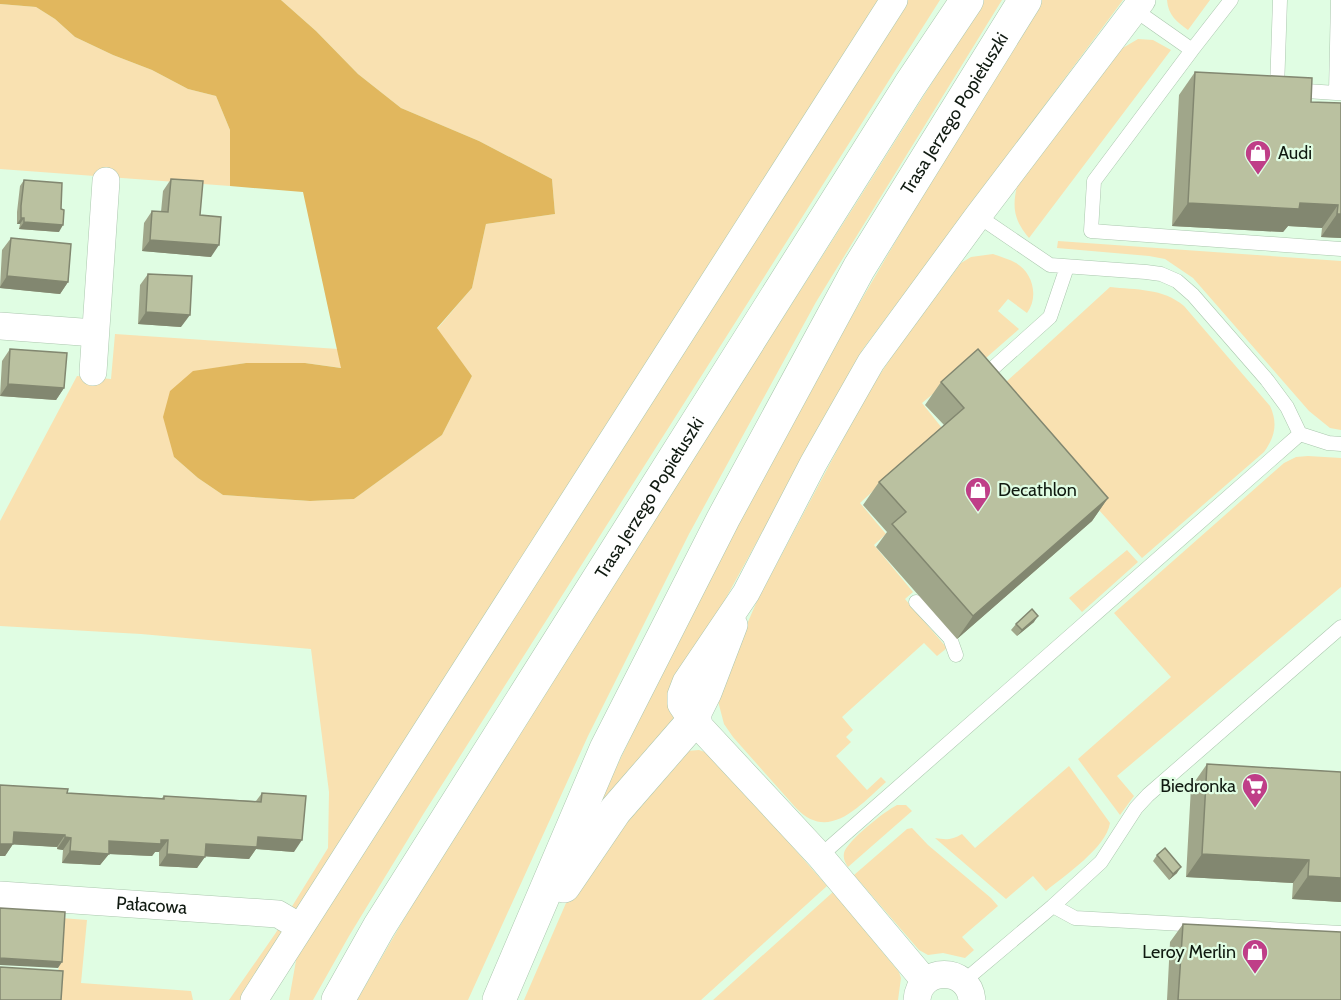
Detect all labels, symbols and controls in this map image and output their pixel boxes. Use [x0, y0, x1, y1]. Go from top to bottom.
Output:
street label: Trasa Jerzego Popiełuszki [896, 28, 1013, 199]
shop icon: Audi [1243, 138, 1273, 176]
place label: Audi [1278, 142, 1312, 164]
street label: Trasa Jerzego Popiełuszki [591, 413, 709, 583]
shop icon: Decathlon [963, 475, 993, 513]
place label: Decathlon [998, 479, 1077, 501]
supermarket icon: Biedronka [1240, 771, 1270, 809]
place label: Biedronka [1160, 775, 1236, 797]
street label: Pałacowa [115, 892, 188, 919]
shop icon: Leroy Merlin [1240, 937, 1270, 975]
place label: Leroy Merlin [1142, 941, 1236, 963]

